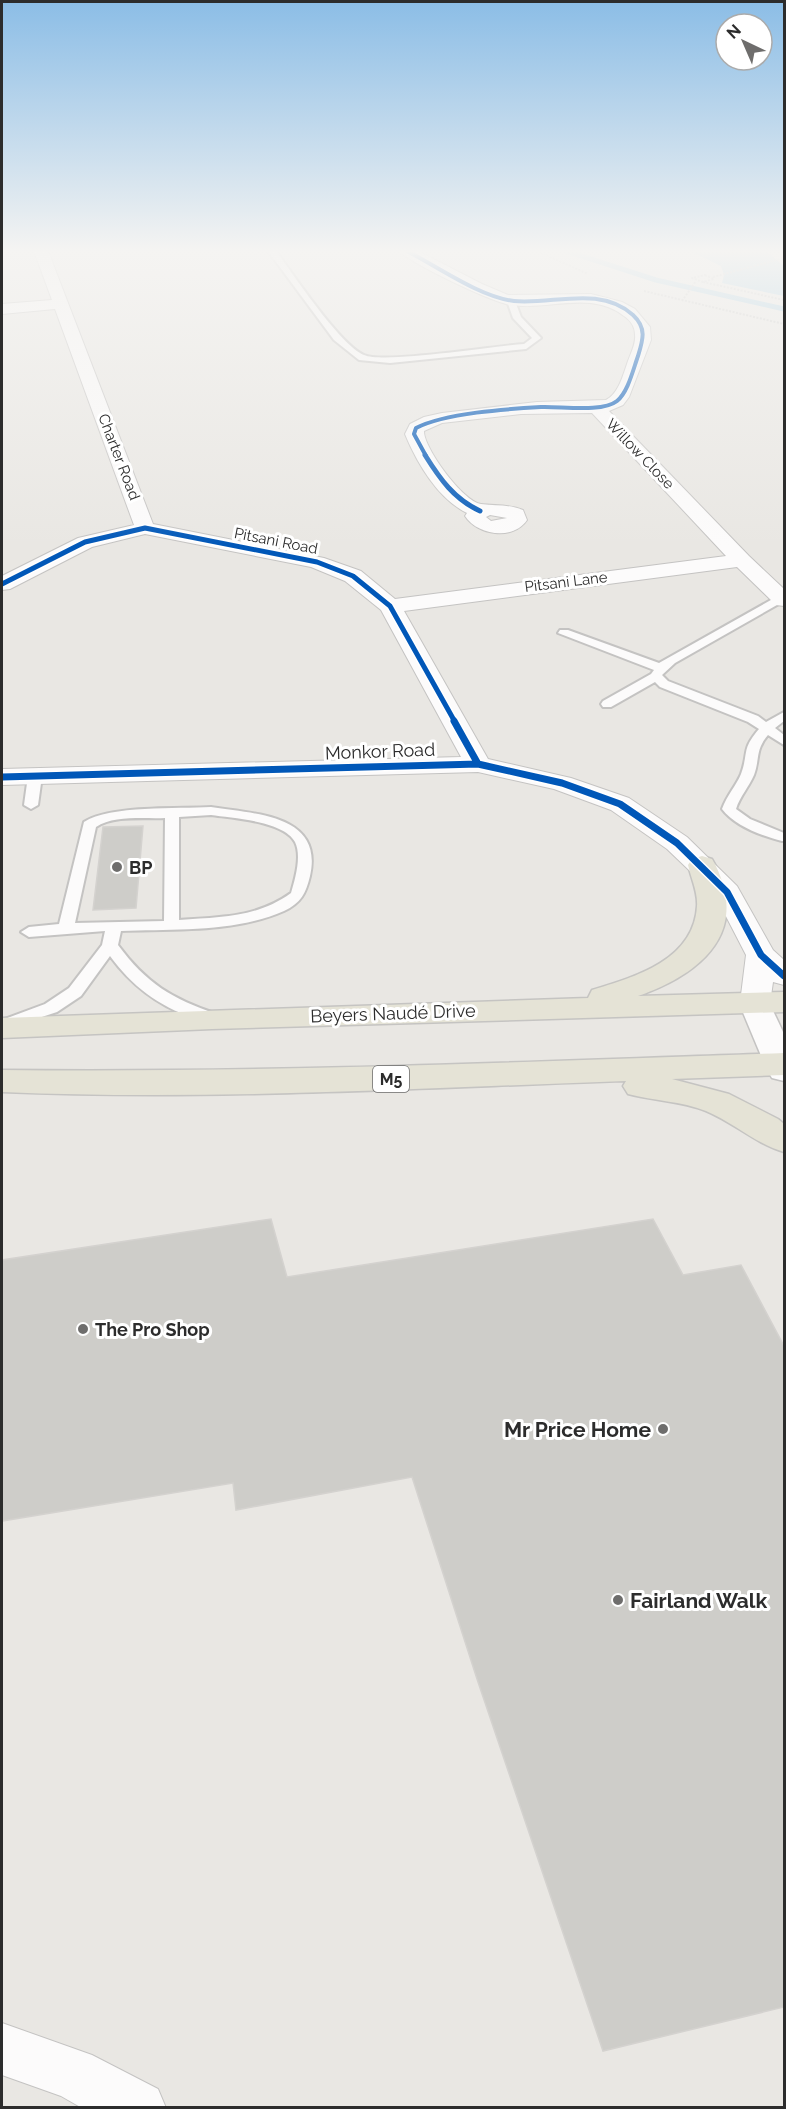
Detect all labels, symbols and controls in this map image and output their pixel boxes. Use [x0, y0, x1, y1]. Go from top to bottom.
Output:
north arrow [714, 12, 774, 72]
text: N [723, 20, 745, 43]
street label: Charter Road [94, 411, 144, 503]
street label: Willow Close [602, 415, 678, 493]
street label: Pitsani Road [233, 524, 319, 558]
street label: Pitsani Lane [524, 568, 609, 596]
street label: Monkor Road [325, 739, 435, 763]
place label: BP [129, 857, 152, 878]
marker: BP [110, 860, 124, 874]
street label: Beyers Naudé Drive [310, 1000, 476, 1026]
road number: M5 [373, 1066, 409, 1092]
place label: The Pro Shop [95, 1319, 210, 1340]
marker: The Pro Shop [76, 1322, 90, 1336]
place label: Mr Price Home [504, 1417, 651, 1442]
marker: Mr Price Home [656, 1422, 670, 1436]
place label: Fairland Walk [630, 1588, 768, 1613]
marker: Fairland Walk [611, 1593, 625, 1607]

